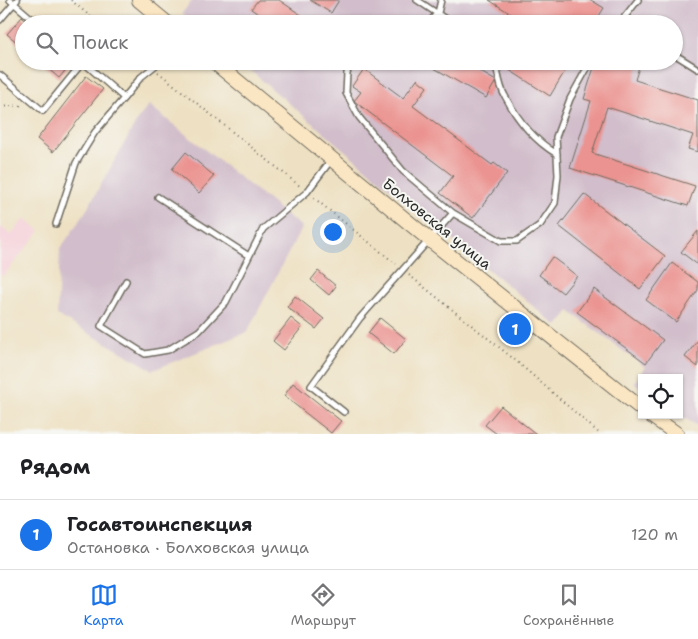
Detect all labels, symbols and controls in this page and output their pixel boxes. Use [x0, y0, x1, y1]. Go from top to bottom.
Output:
search box [15, 15, 683, 70]
icon: search [33, 29, 61, 57]
text: Поиск [73, 30, 128, 55]
street label: Болховская улица [378, 174, 496, 275]
your location [320, 219, 346, 245]
pin: 1 [499, 310, 531, 348]
map controls [638, 374, 683, 419]
button: locate [638, 374, 683, 419]
text: Рядом [20, 453, 90, 481]
text: Госавтоинспекция [67, 512, 252, 537]
text: 1 [32, 524, 40, 545]
text: 120 m [631, 524, 678, 545]
text: Остановка · Болховская улица [67, 537, 309, 558]
tab: Карта [84, 581, 124, 629]
tab: Маршрут [291, 581, 356, 629]
tab: Сохранённые [523, 581, 614, 629]

